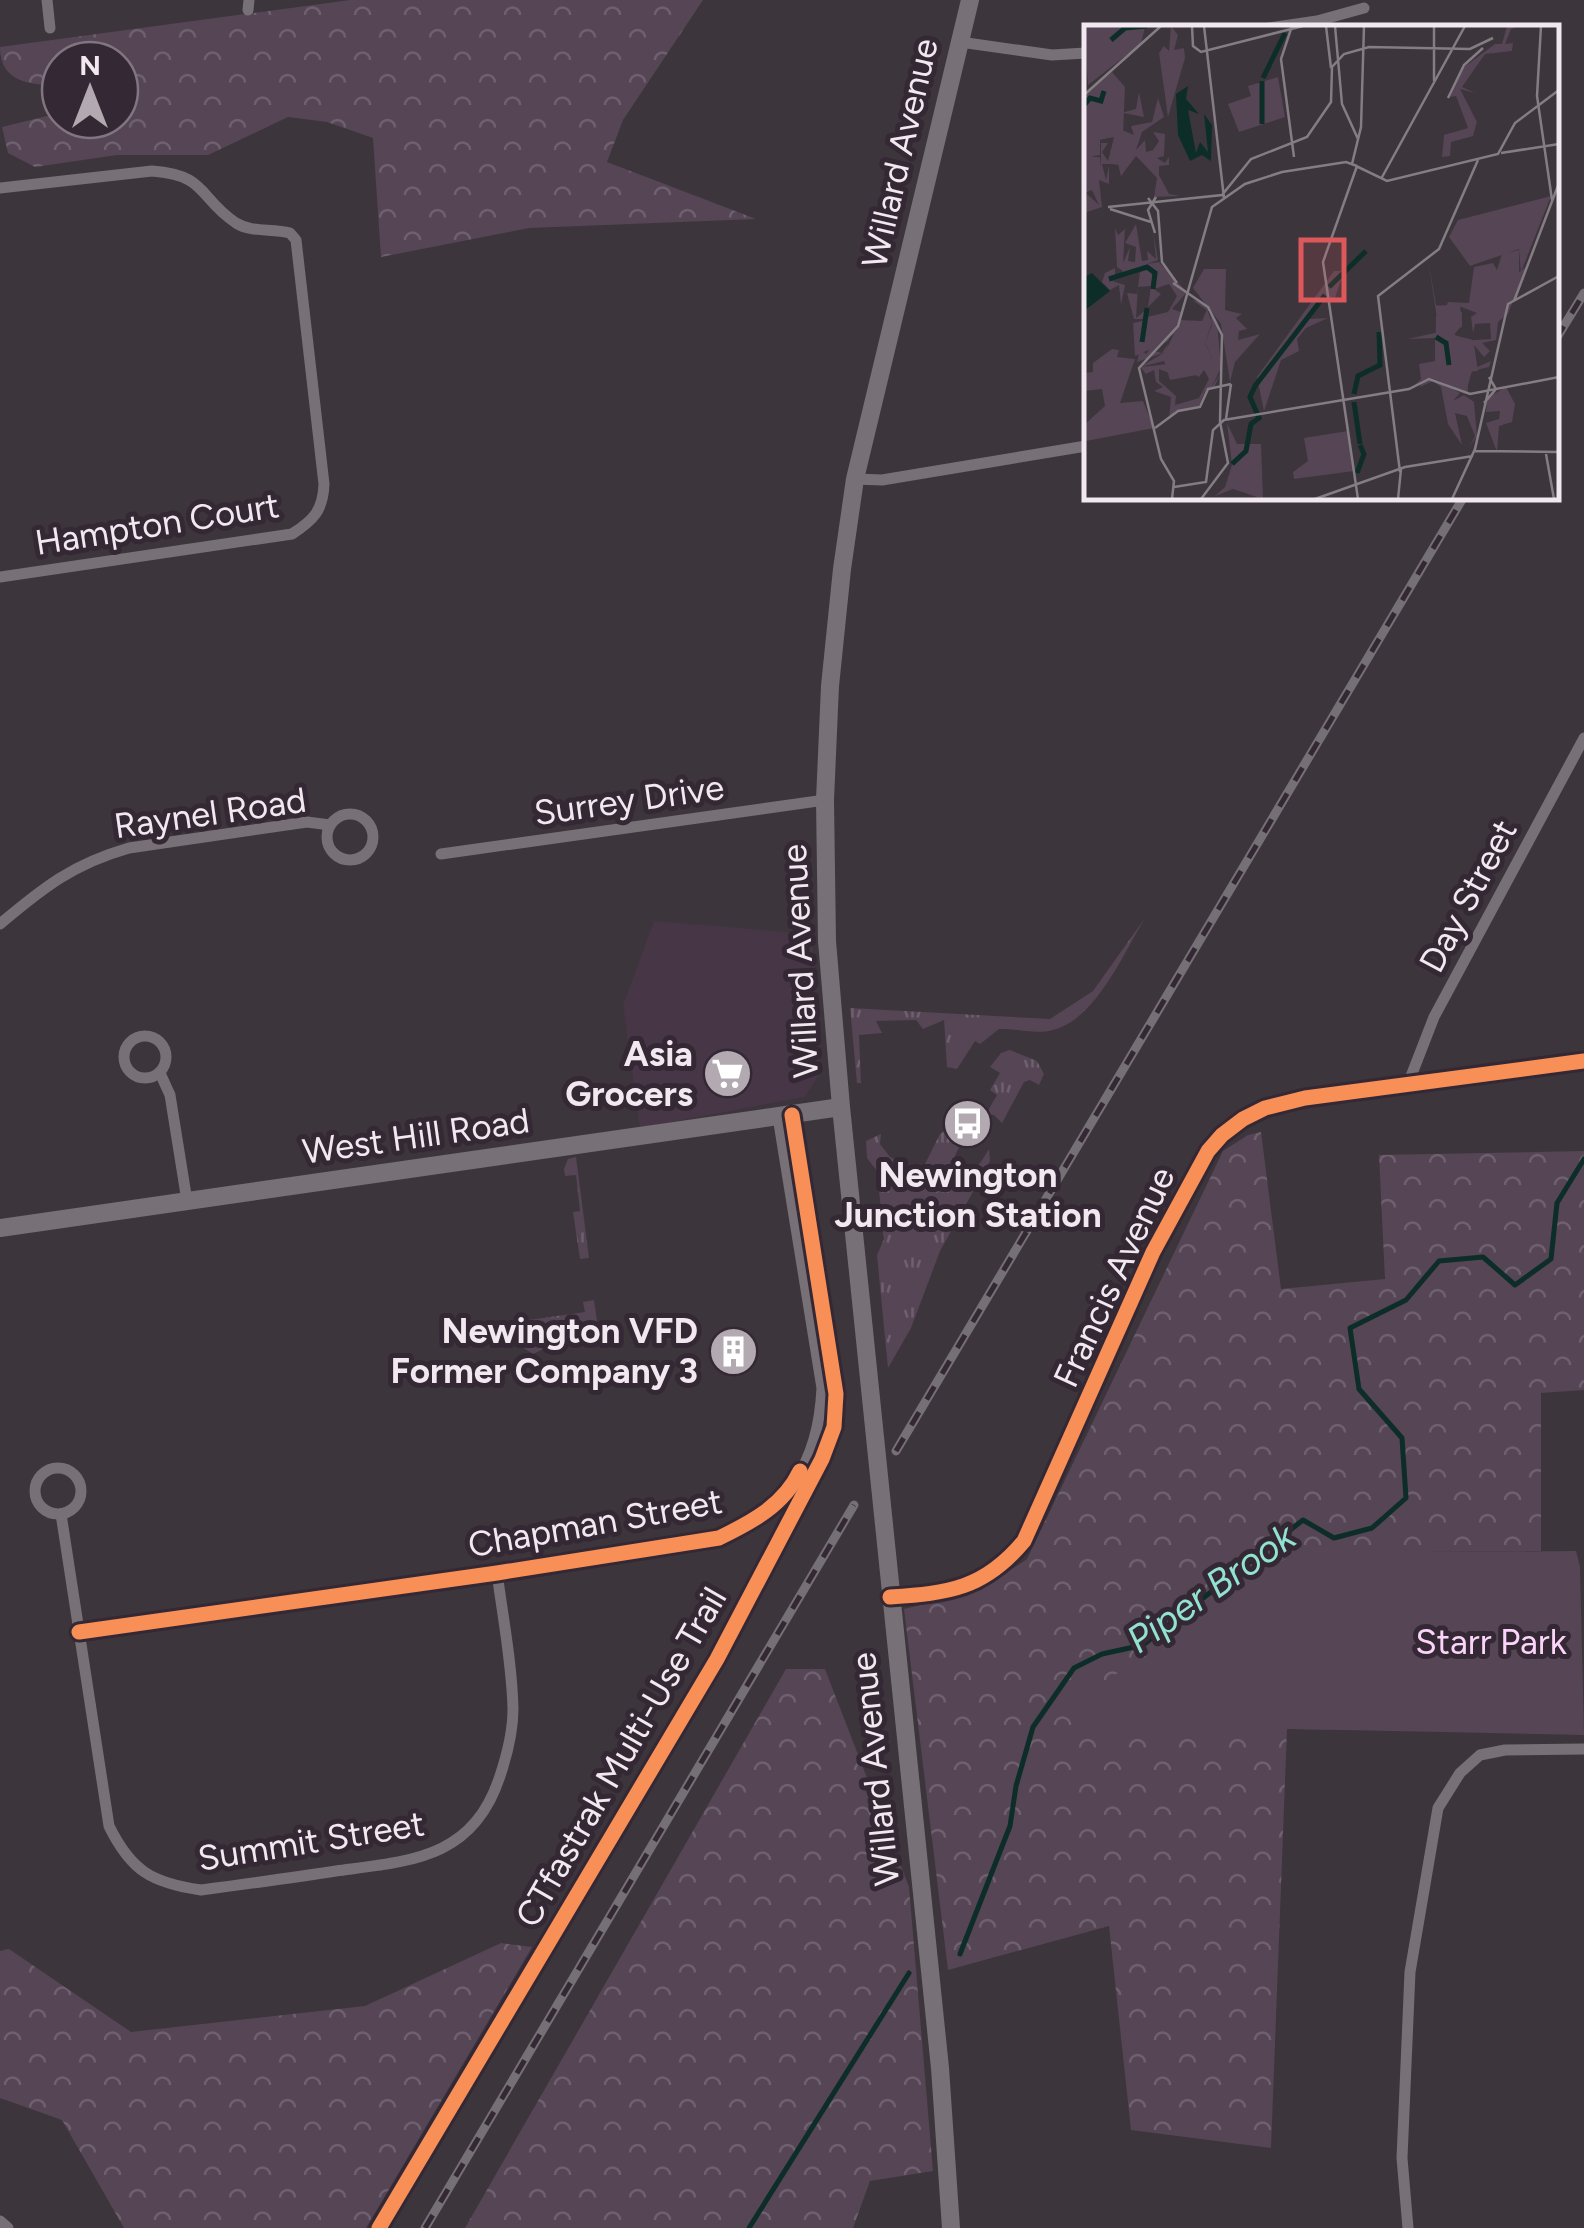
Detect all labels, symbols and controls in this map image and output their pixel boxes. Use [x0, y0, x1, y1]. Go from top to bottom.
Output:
inset map [1084, 25, 1559, 500]
street label: Willard Avenue [853, 34, 947, 272]
north arrow [40, 40, 140, 140]
text: N [79, 48, 101, 82]
street label: Hampton Court [32, 484, 282, 564]
street label: Surrey Drive [531, 766, 727, 834]
street label: Raynel Road [111, 779, 309, 847]
street label: Day Street [1410, 813, 1526, 979]
street label: Willard Avenue [773, 843, 827, 1079]
place label: Asia Grocers [565, 1033, 693, 1115]
supermarket icon: Asia Grocers [702, 1048, 754, 1100]
bus stop icon: Newington Junction Station [942, 1097, 994, 1149]
street label: West Hill Road [300, 1099, 532, 1173]
place label: Newington Junction Station [834, 1154, 1102, 1236]
street label: Francis Avenue [1045, 1160, 1183, 1394]
place label: Newington VFD Former Company 3 [391, 1310, 698, 1392]
building icon: Newington VFD Former Company 3 [707, 1325, 759, 1377]
street label: Chapman Street [465, 1480, 725, 1566]
water label: Piper Brook [1118, 1512, 1305, 1663]
street label: CTfastrak Multi-Use Trail [507, 1580, 735, 1934]
park label: Starr Park [1415, 1621, 1567, 1663]
street label: Willard Avenue [842, 1650, 908, 1888]
street label: Summit Street [195, 1802, 427, 1880]

